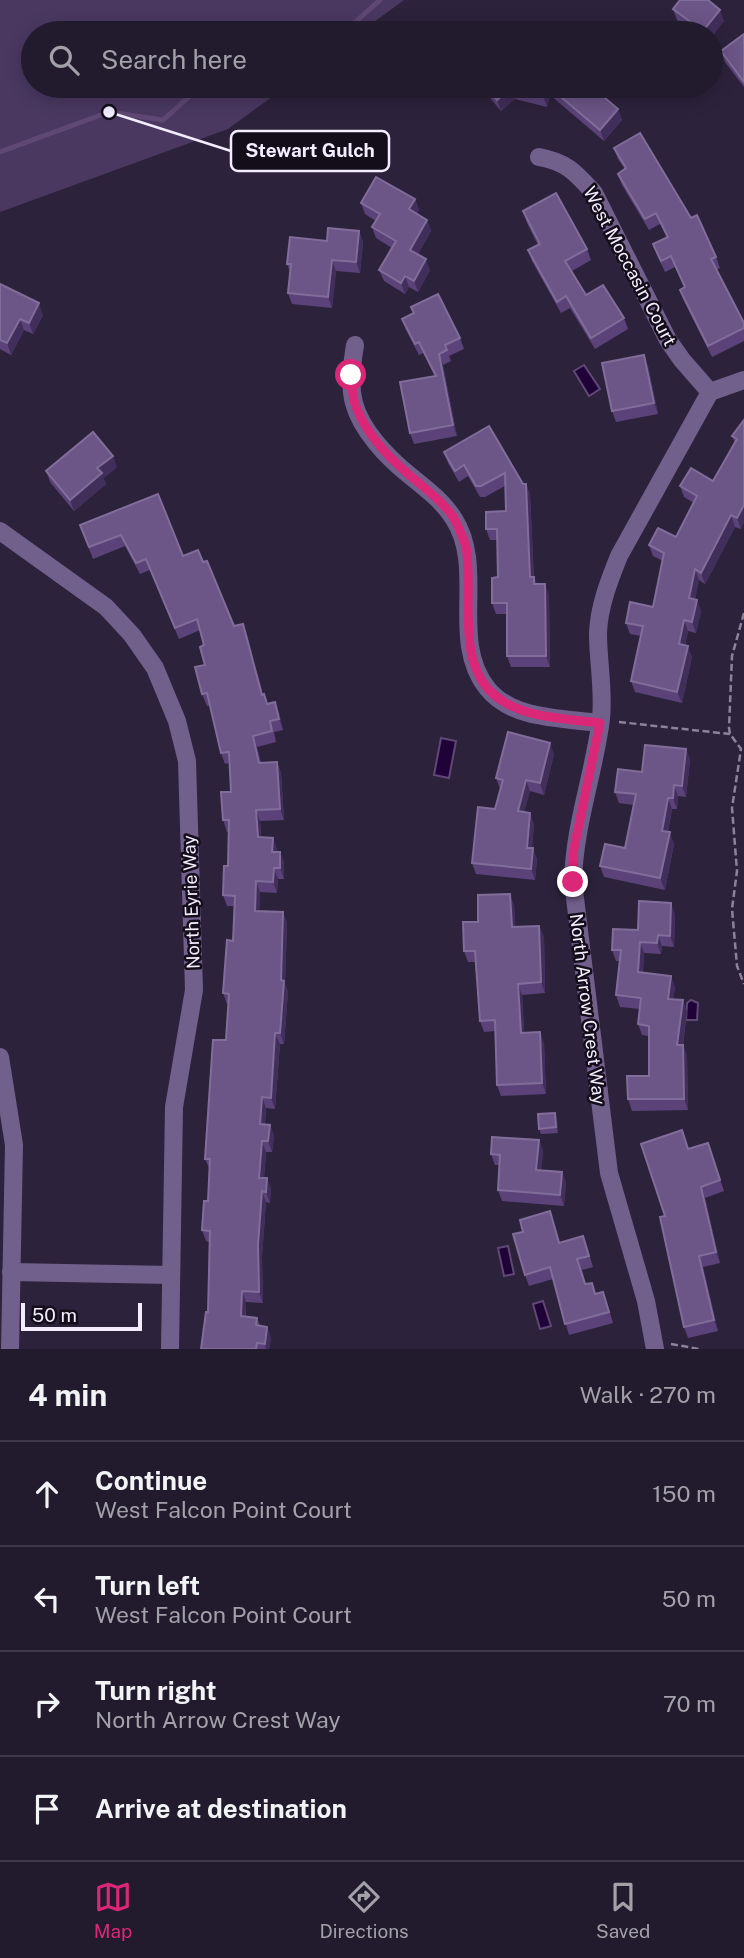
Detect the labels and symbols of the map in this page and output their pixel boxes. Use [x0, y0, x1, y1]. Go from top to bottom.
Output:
callout: Stewart Gulch [231, 131, 389, 171]
text: Stewart Gulch [245, 139, 375, 161]
street label: West Moccasin Court [579, 183, 681, 349]
route start [335, 359, 366, 390]
street label: North Eyrie Way [178, 834, 204, 969]
route end [557, 866, 588, 897]
street label: North Arrow Crest Way [566, 912, 610, 1106]
scale bar [21, 1300, 142, 1332]

